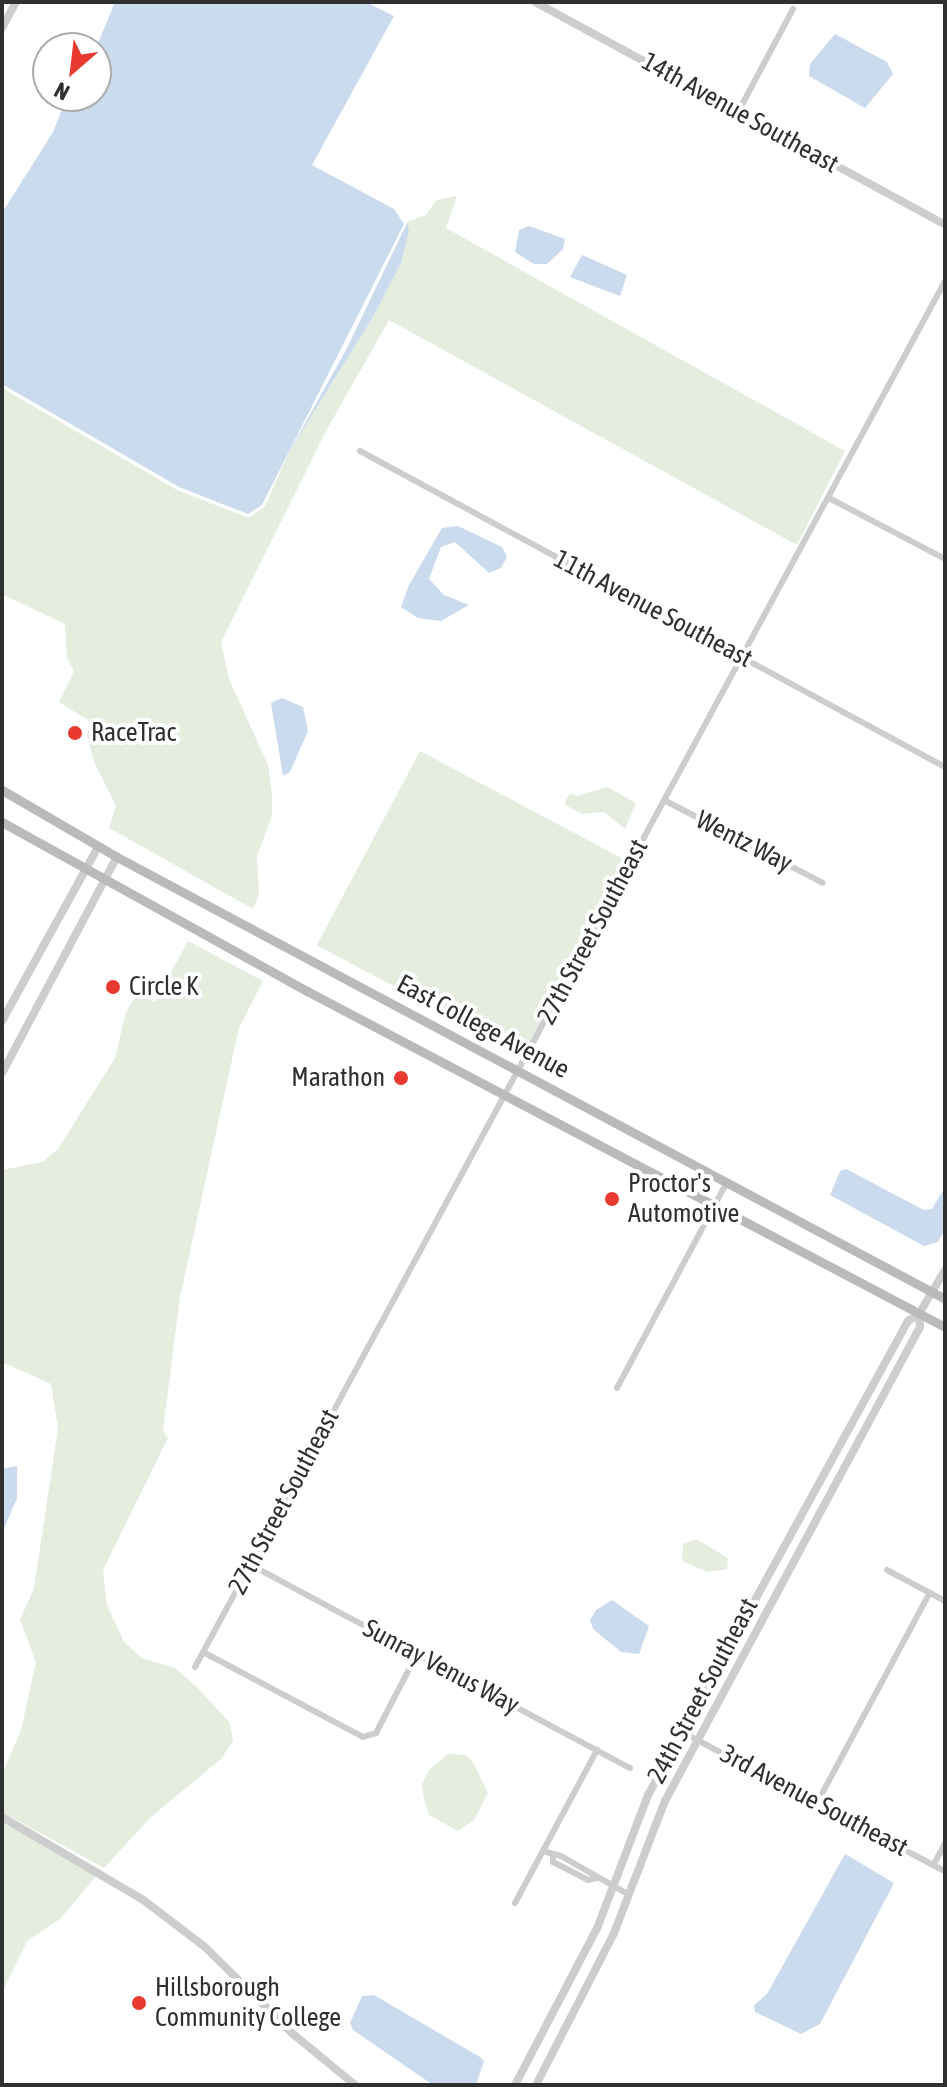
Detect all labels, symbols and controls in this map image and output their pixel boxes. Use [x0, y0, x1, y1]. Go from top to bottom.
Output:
north arrow [32, 32, 112, 112]
street label: 14th Avenue Southeast [636, 46, 844, 180]
text: N [50, 77, 74, 106]
street label: 11th Avenue Southeast [549, 544, 757, 674]
place label: RaceTrac [91, 717, 176, 749]
marker: RaceTrac [66, 724, 84, 742]
street label: Wentz Way [691, 805, 797, 879]
street label: 27th Street Southeast [531, 834, 655, 1030]
street label: East College Avenue [392, 968, 574, 1086]
place label: Circle K [129, 971, 199, 1003]
marker: Circle K [104, 978, 122, 996]
place label: Marathon [291, 1062, 385, 1094]
marker: Marathon [392, 1069, 410, 1087]
place label: Proctor's Automotive [628, 1168, 739, 1230]
marker: Proctor's Automotive [603, 1190, 621, 1208]
street label: 27th Street Southeast [222, 1404, 346, 1600]
street label: 24th Street Southeast [641, 1593, 765, 1789]
street label: Sunray Venus Way [358, 1613, 524, 1721]
street label: 3rd Avenue Southeast [715, 1738, 913, 1864]
place label: Hillsborough Community College [155, 1972, 341, 2034]
marker: Hillsborough Community College [130, 1994, 148, 2012]

